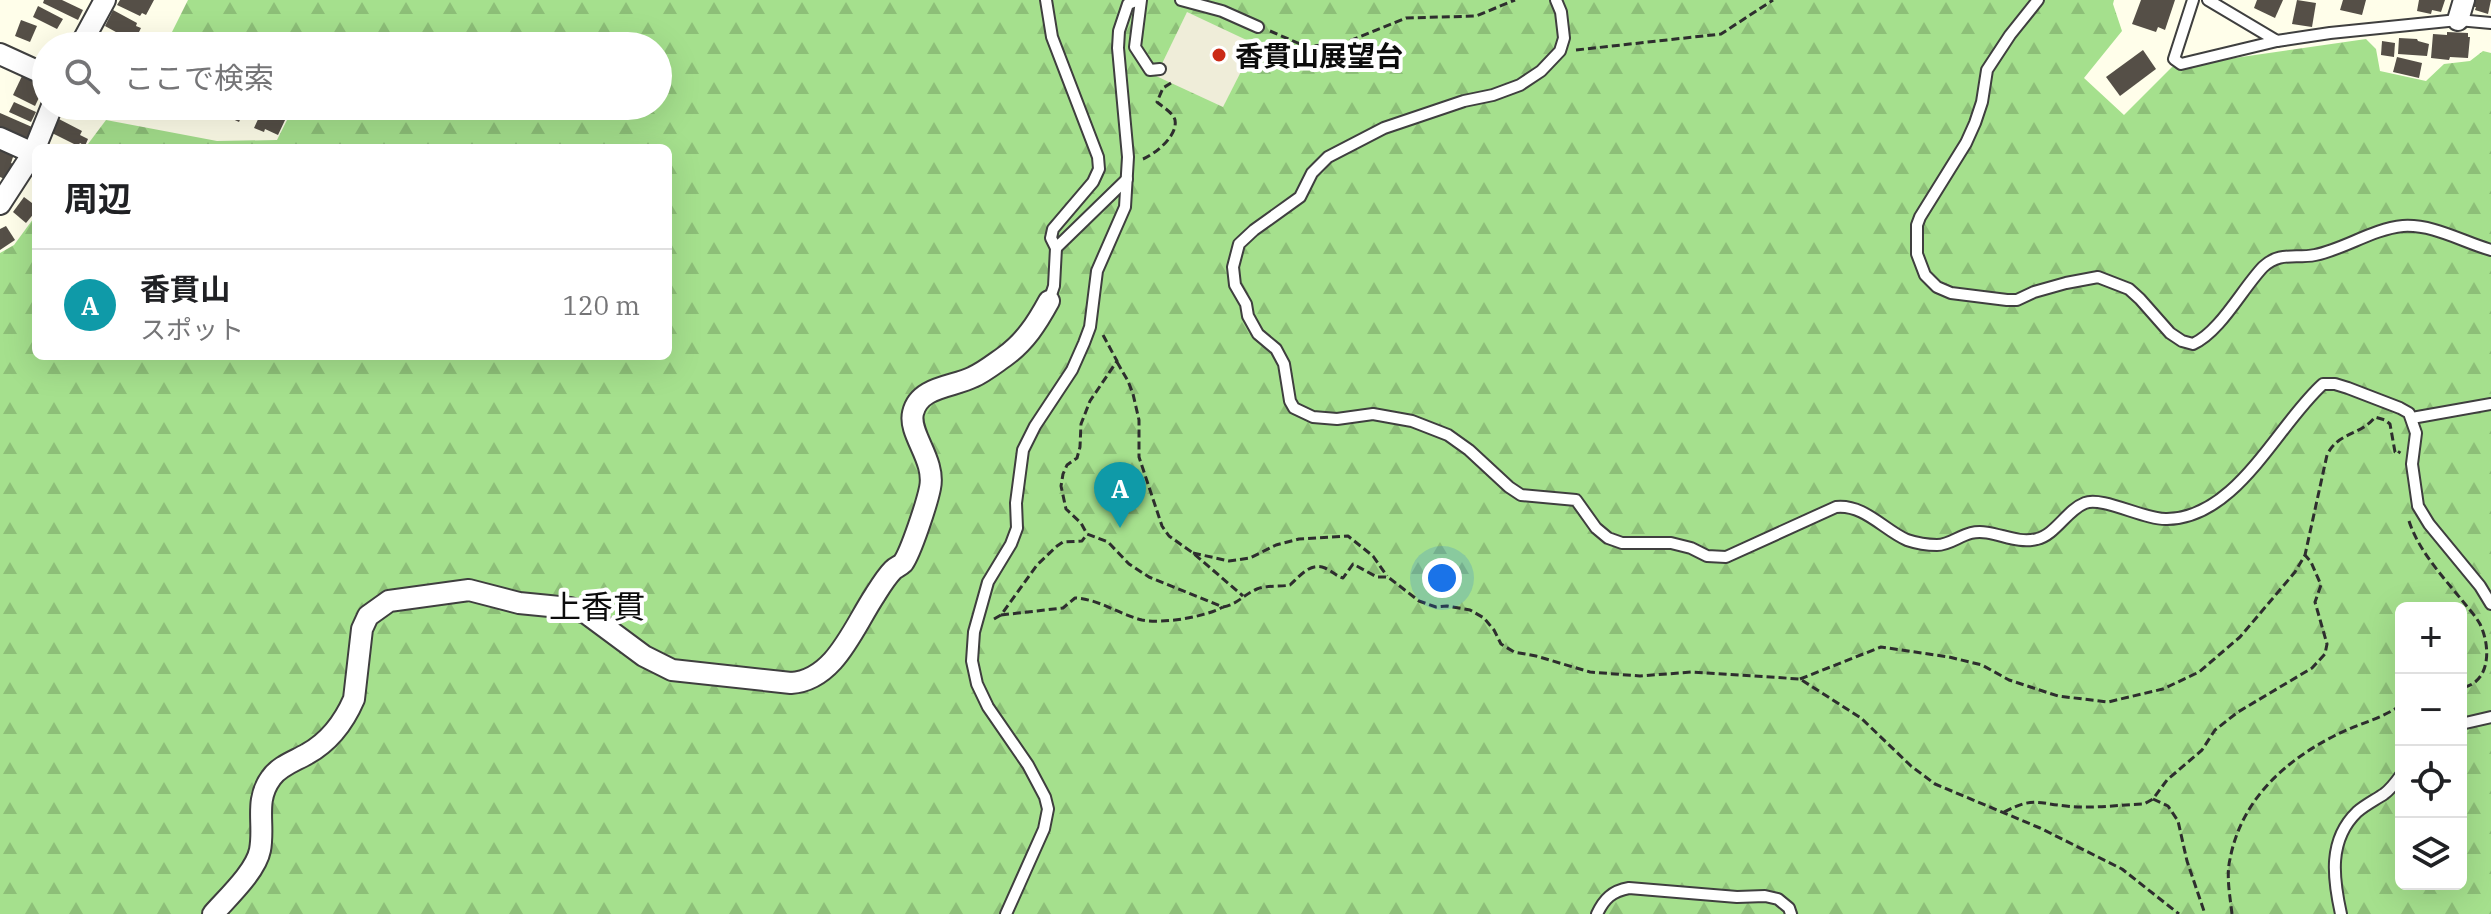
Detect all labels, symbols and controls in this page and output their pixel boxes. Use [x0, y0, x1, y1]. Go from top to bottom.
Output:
search box [32, 32, 672, 120]
place label: 香貫山展望台 [1235, 37, 1403, 74]
marker: 香貫山展望台 [1210, 46, 1228, 64]
icon: search [60, 54, 104, 98]
text: ここで検索 [124, 58, 274, 97]
text: 周辺 [64, 176, 132, 220]
text: 香貫山 [140, 269, 230, 308]
text: A [81, 288, 99, 322]
text: 120 m [562, 288, 640, 322]
text: スポット [140, 312, 244, 346]
pin: A [1094, 462, 1146, 528]
your location [1422, 558, 1462, 598]
district label: 上香貫 [549, 585, 645, 627]
map controls [2395, 602, 2467, 890]
button: + [2395, 602, 2467, 674]
button: − [2395, 674, 2467, 746]
button: locate [2395, 746, 2467, 818]
button: layers [2395, 818, 2467, 890]

